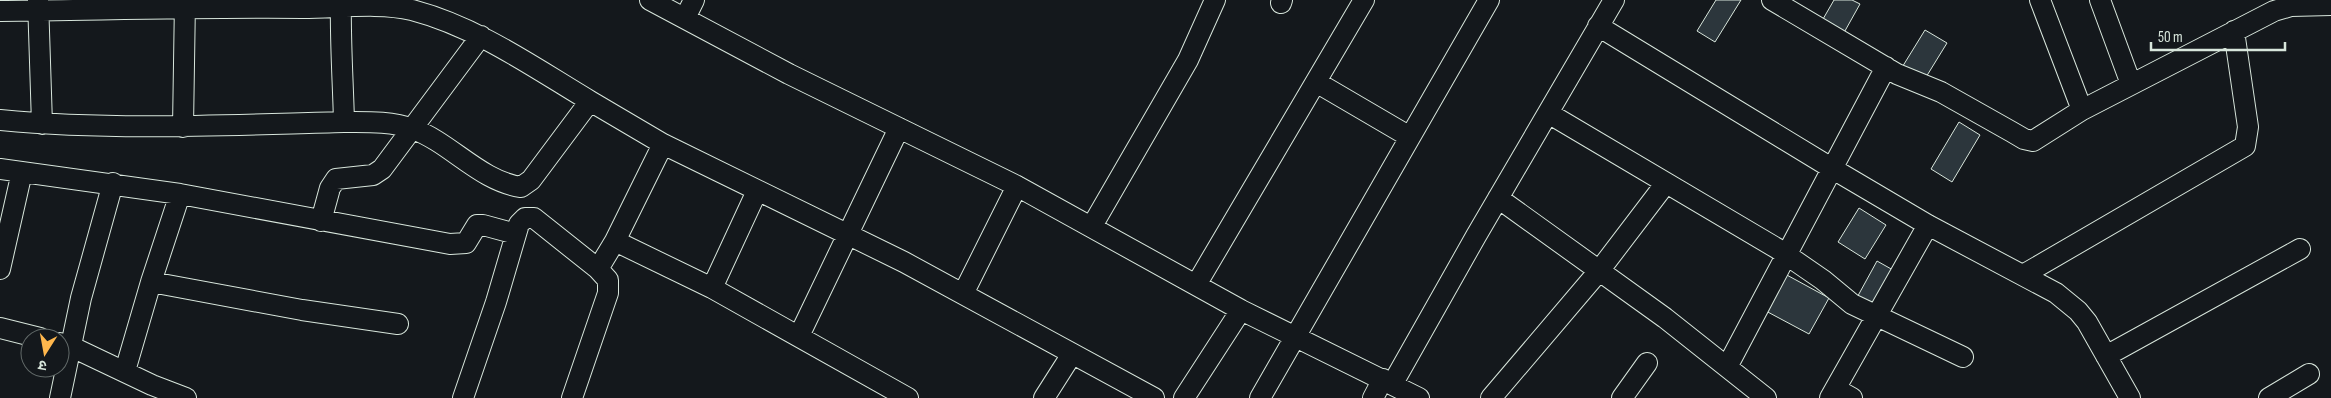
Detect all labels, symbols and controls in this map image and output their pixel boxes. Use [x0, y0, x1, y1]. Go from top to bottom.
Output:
scale bar [2151, 20, 2285, 52]
text: 50 m [2158, 28, 2183, 47]
north arrow [20, 328, 70, 378]
text: उ [36, 356, 48, 374]

